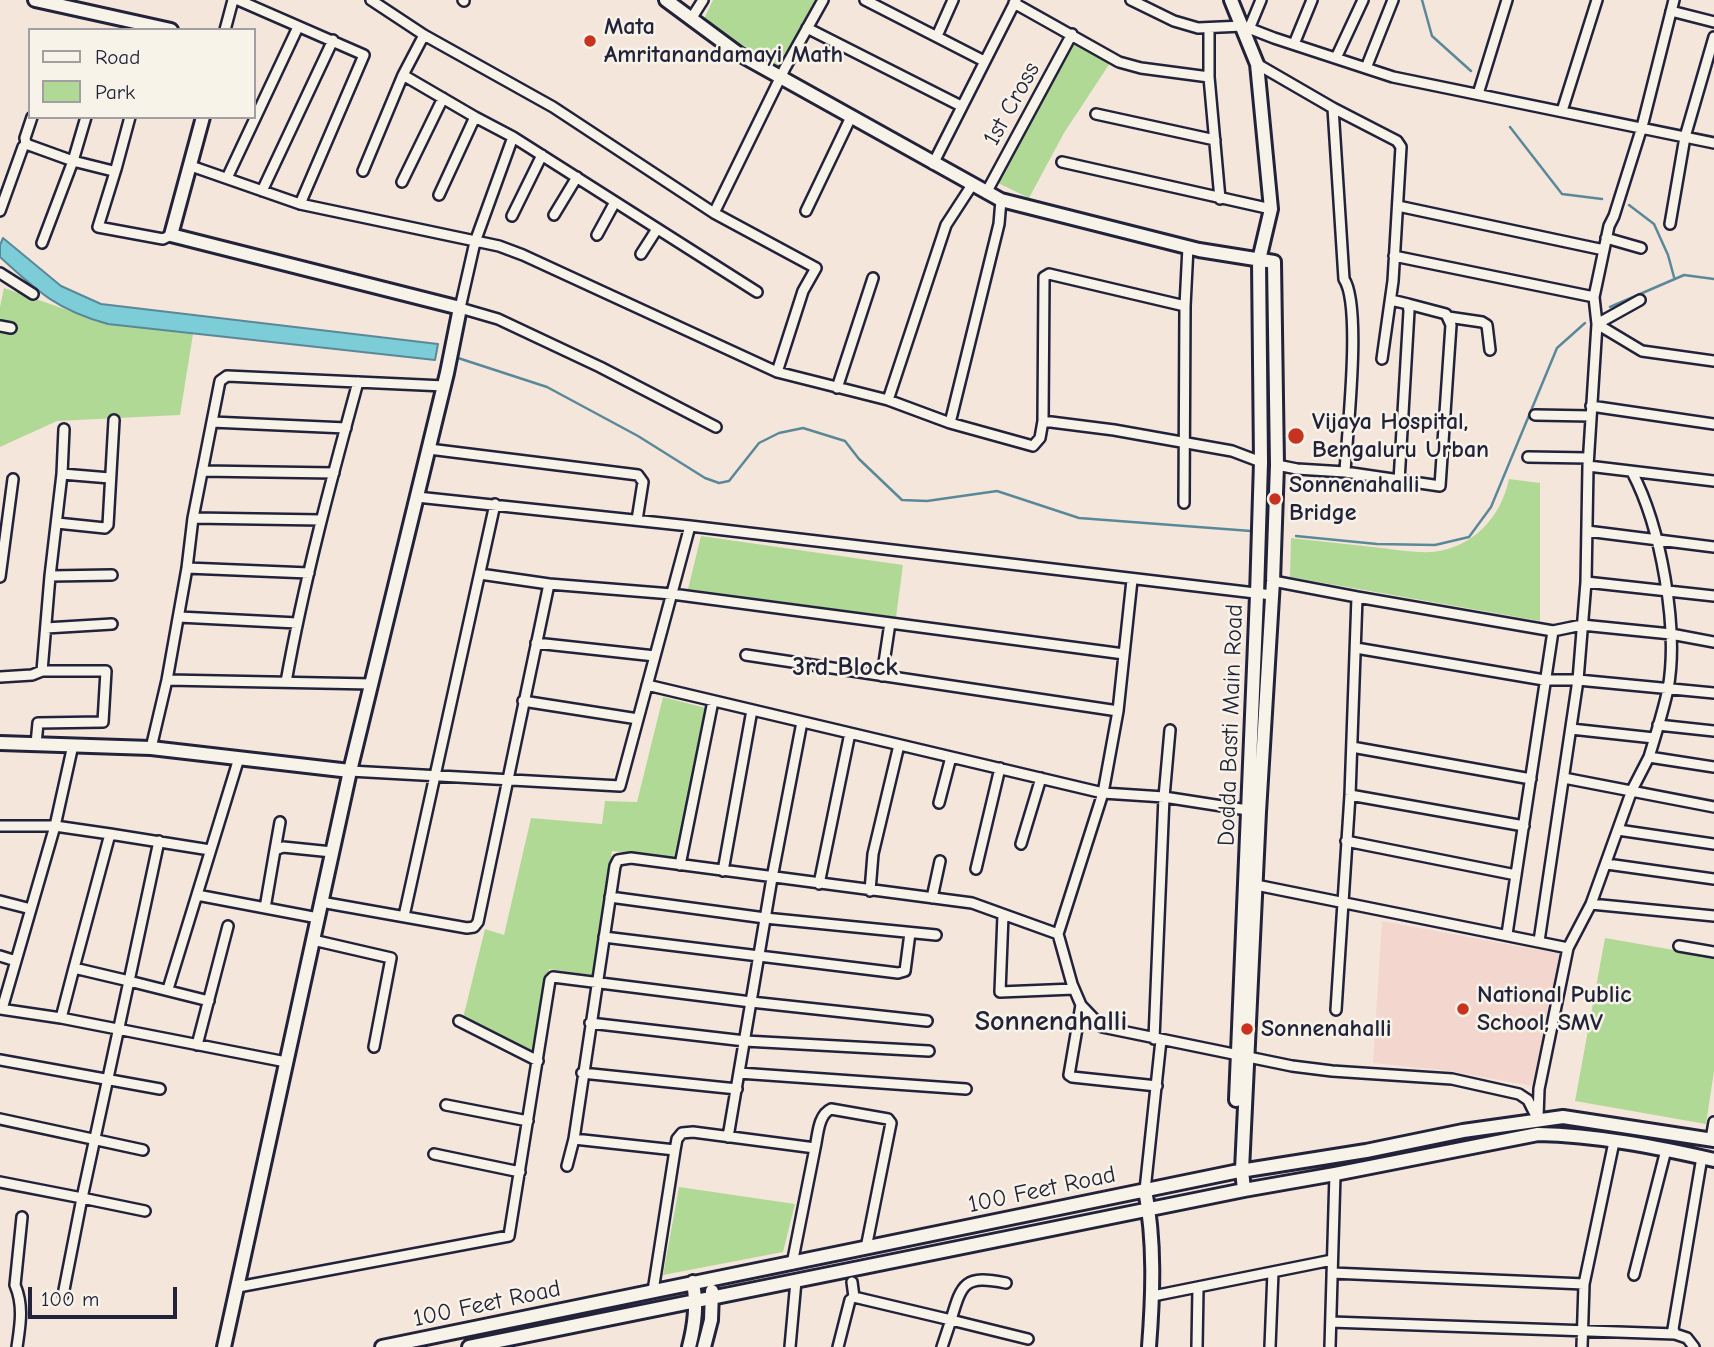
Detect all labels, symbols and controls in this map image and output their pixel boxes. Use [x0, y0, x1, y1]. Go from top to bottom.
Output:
place label: Mata Amritanandamayi Math [604, 13, 843, 69]
legend [28, 28, 256, 119]
marker: Mata Amritanandamayi Math [582, 33, 598, 49]
text: Road [95, 45, 140, 69]
street label: 1st Cross [977, 57, 1047, 151]
text: Park [95, 80, 135, 104]
place label: Vijaya Hospital, Bengaluru Urban [1312, 408, 1489, 464]
marker: Vijaya Hospital, Bengaluru Urban [1286, 426, 1306, 446]
place label: Sonnenahalli Bridge [1289, 471, 1420, 527]
marker: Sonnenahalli Bridge [1267, 491, 1283, 507]
street label: Dodda Basti Main Road [1212, 603, 1250, 847]
district label: 3rd Block [792, 652, 898, 684]
place label: National Public School, SMV [1477, 981, 1631, 1037]
marker: National Public School, SMV [1455, 1001, 1471, 1017]
district label: Sonnenahalli [975, 1005, 1127, 1039]
place label: Sonnenahalli [1261, 1015, 1392, 1043]
marker: Sonnenahalli [1239, 1021, 1255, 1037]
street label: 100 Feet Road [966, 1160, 1118, 1220]
scale bar [32, 1274, 180, 1318]
street label: 100 Feet Road [411, 1274, 563, 1334]
text: 100 m [41, 1287, 99, 1311]

